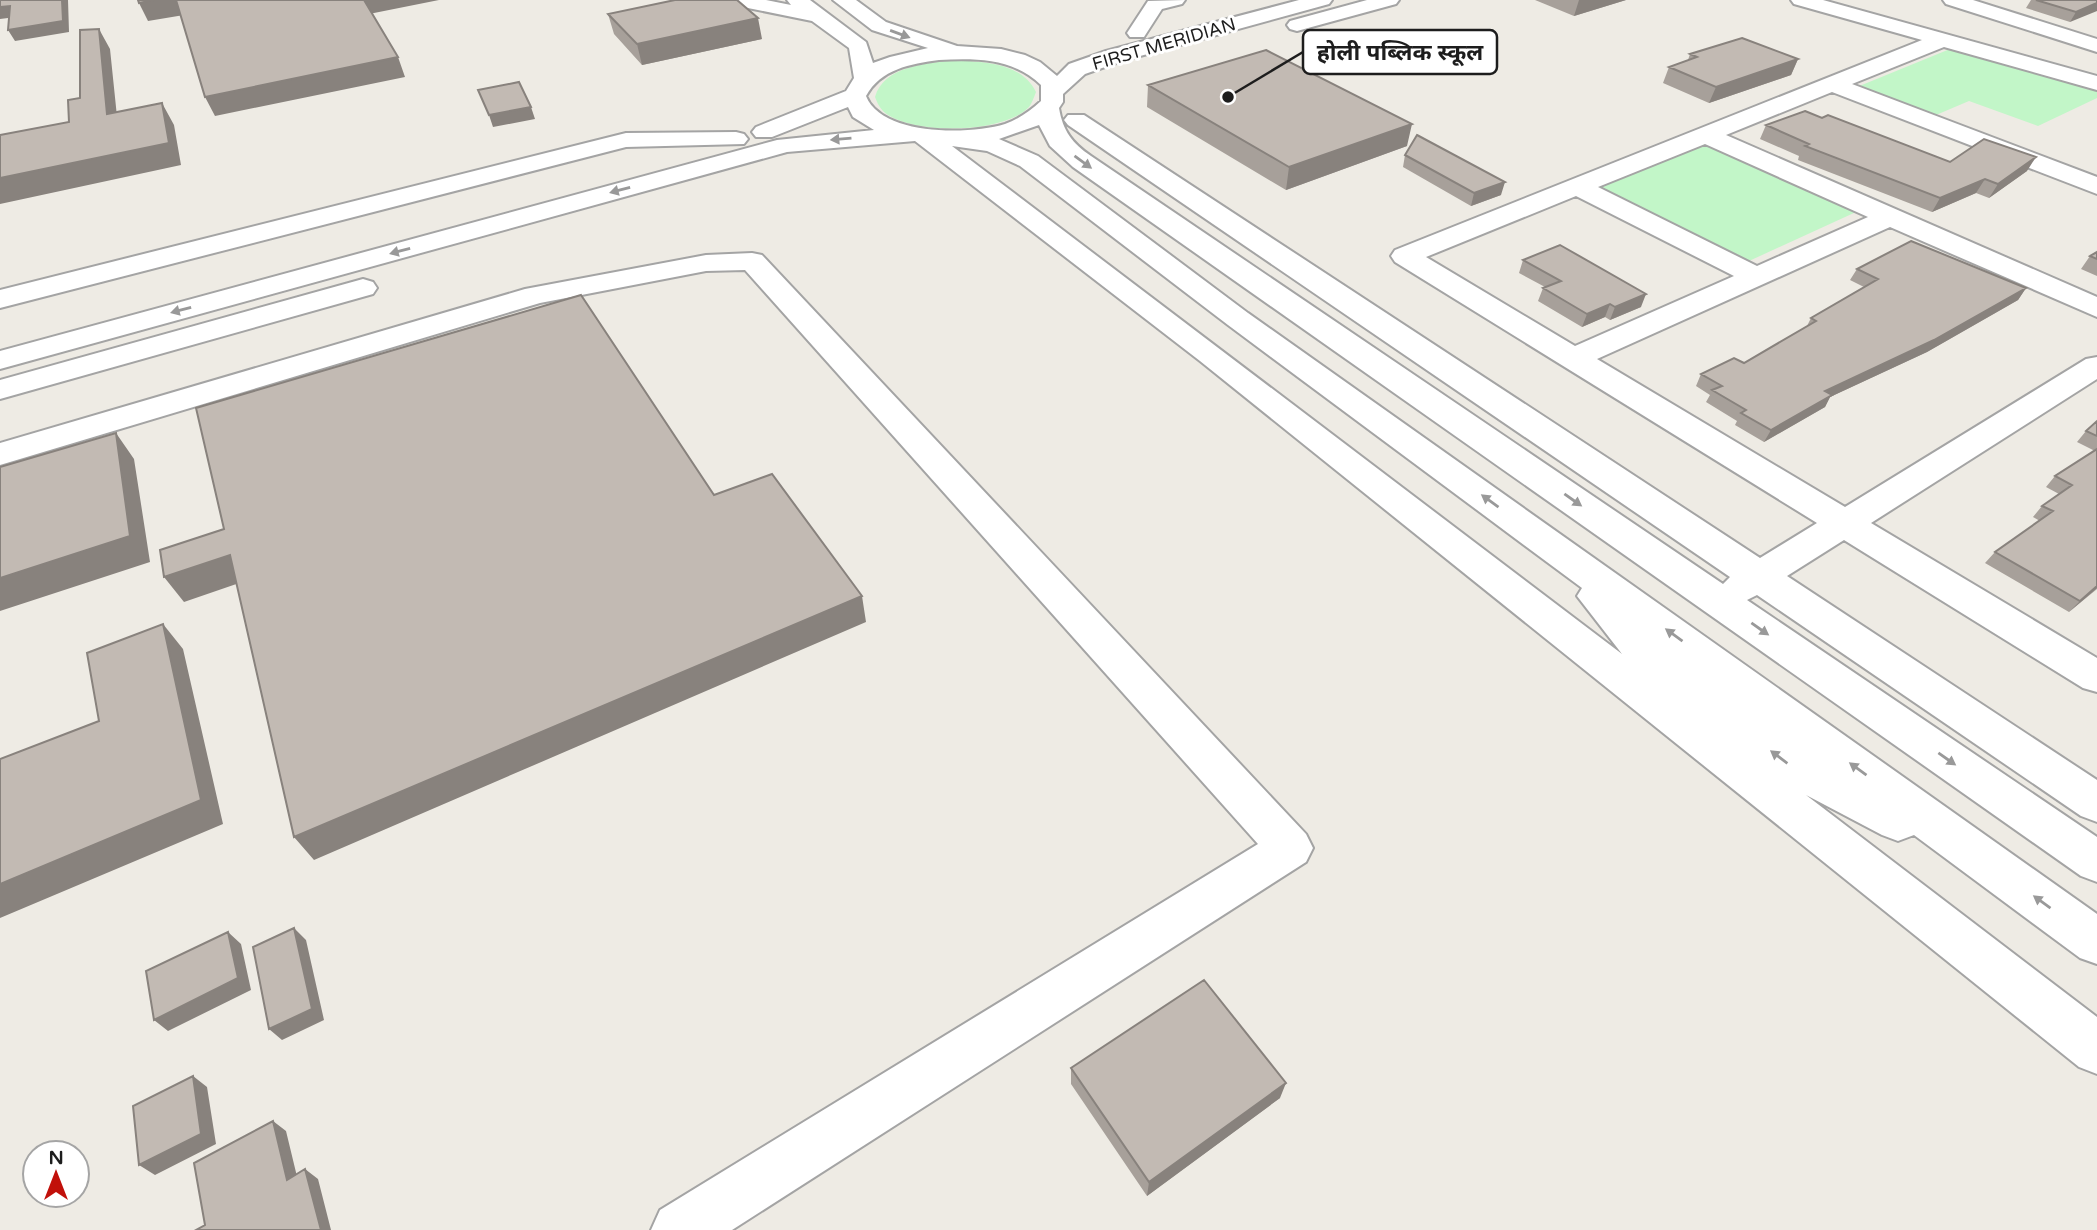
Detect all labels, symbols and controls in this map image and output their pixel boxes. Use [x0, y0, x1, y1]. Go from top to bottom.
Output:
street label: FIRST MERIDIAN [1090, 13, 1238, 75]
one-way arrow [890, 29, 911, 40]
callout: होली पब्लिक स्कूल [1303, 30, 1497, 74]
text: होली पब्लिक स्कूल [1317, 39, 1484, 67]
one-way arrow [829, 133, 851, 144]
one-way arrow [1074, 154, 1092, 168]
one-way arrow [609, 186, 630, 196]
one-way arrow [389, 246, 410, 256]
one-way arrow [170, 306, 191, 316]
one-way arrow [1564, 493, 1582, 507]
one-way arrow [1480, 494, 1499, 508]
one-way arrow [1751, 622, 1769, 636]
one-way arrow [1665, 628, 1683, 642]
one-way arrow [1770, 750, 1788, 764]
one-way arrow [1938, 752, 1956, 766]
one-way arrow [1849, 762, 1867, 776]
one-way arrow [2033, 895, 2051, 909]
north arrow [21, 1139, 91, 1209]
text: N [48, 1147, 64, 1169]

